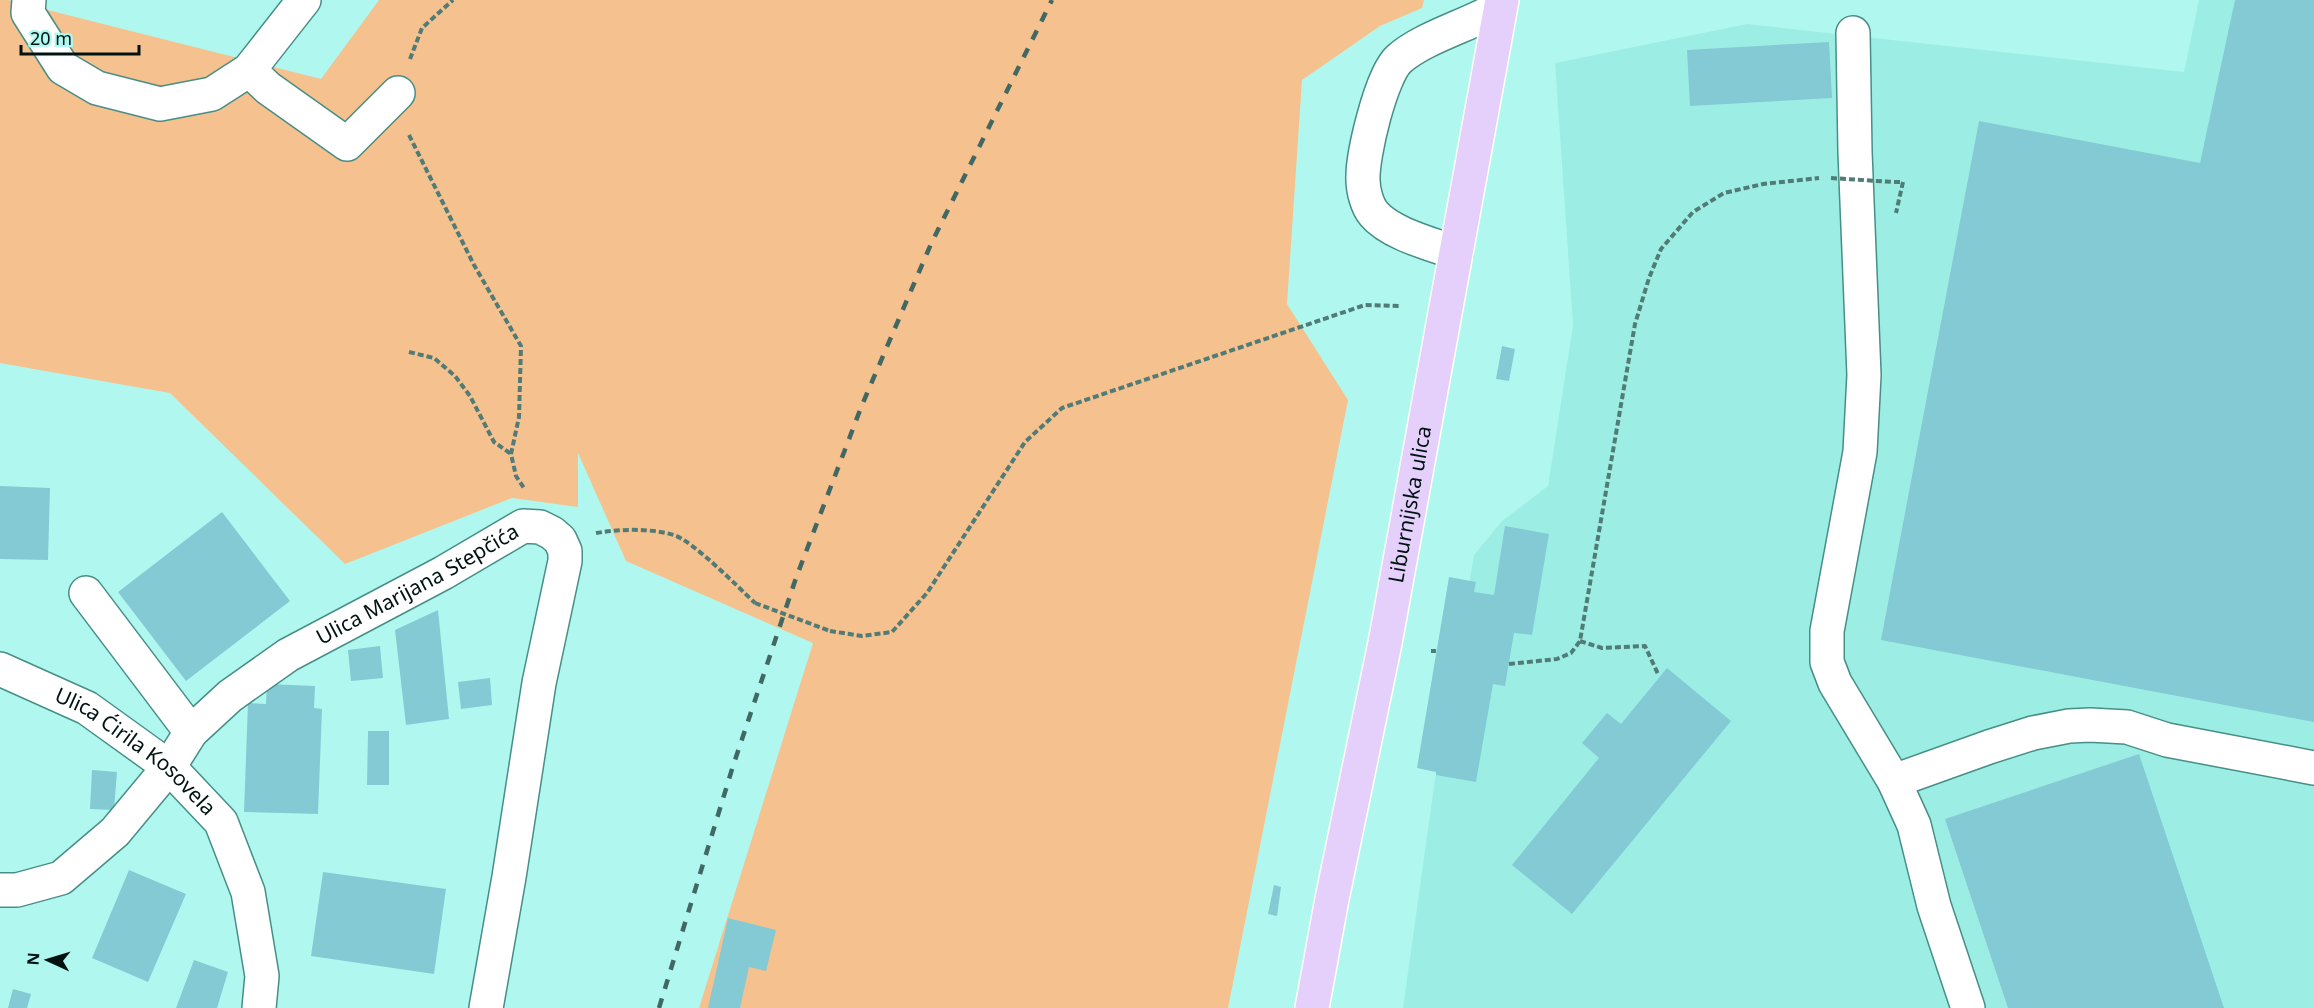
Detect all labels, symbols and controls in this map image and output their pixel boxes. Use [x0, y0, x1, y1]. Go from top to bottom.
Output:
scale bar [21, 18, 140, 56]
text: 20 m [30, 26, 72, 50]
street label: Liburnijska ulica [1381, 424, 1437, 585]
street label: Ulica Marijana Stepčića [311, 517, 524, 651]
street label: Ulica Ćirila Kosovela [51, 681, 223, 821]
north arrow [18, 930, 78, 990]
text: N [22, 952, 44, 966]

